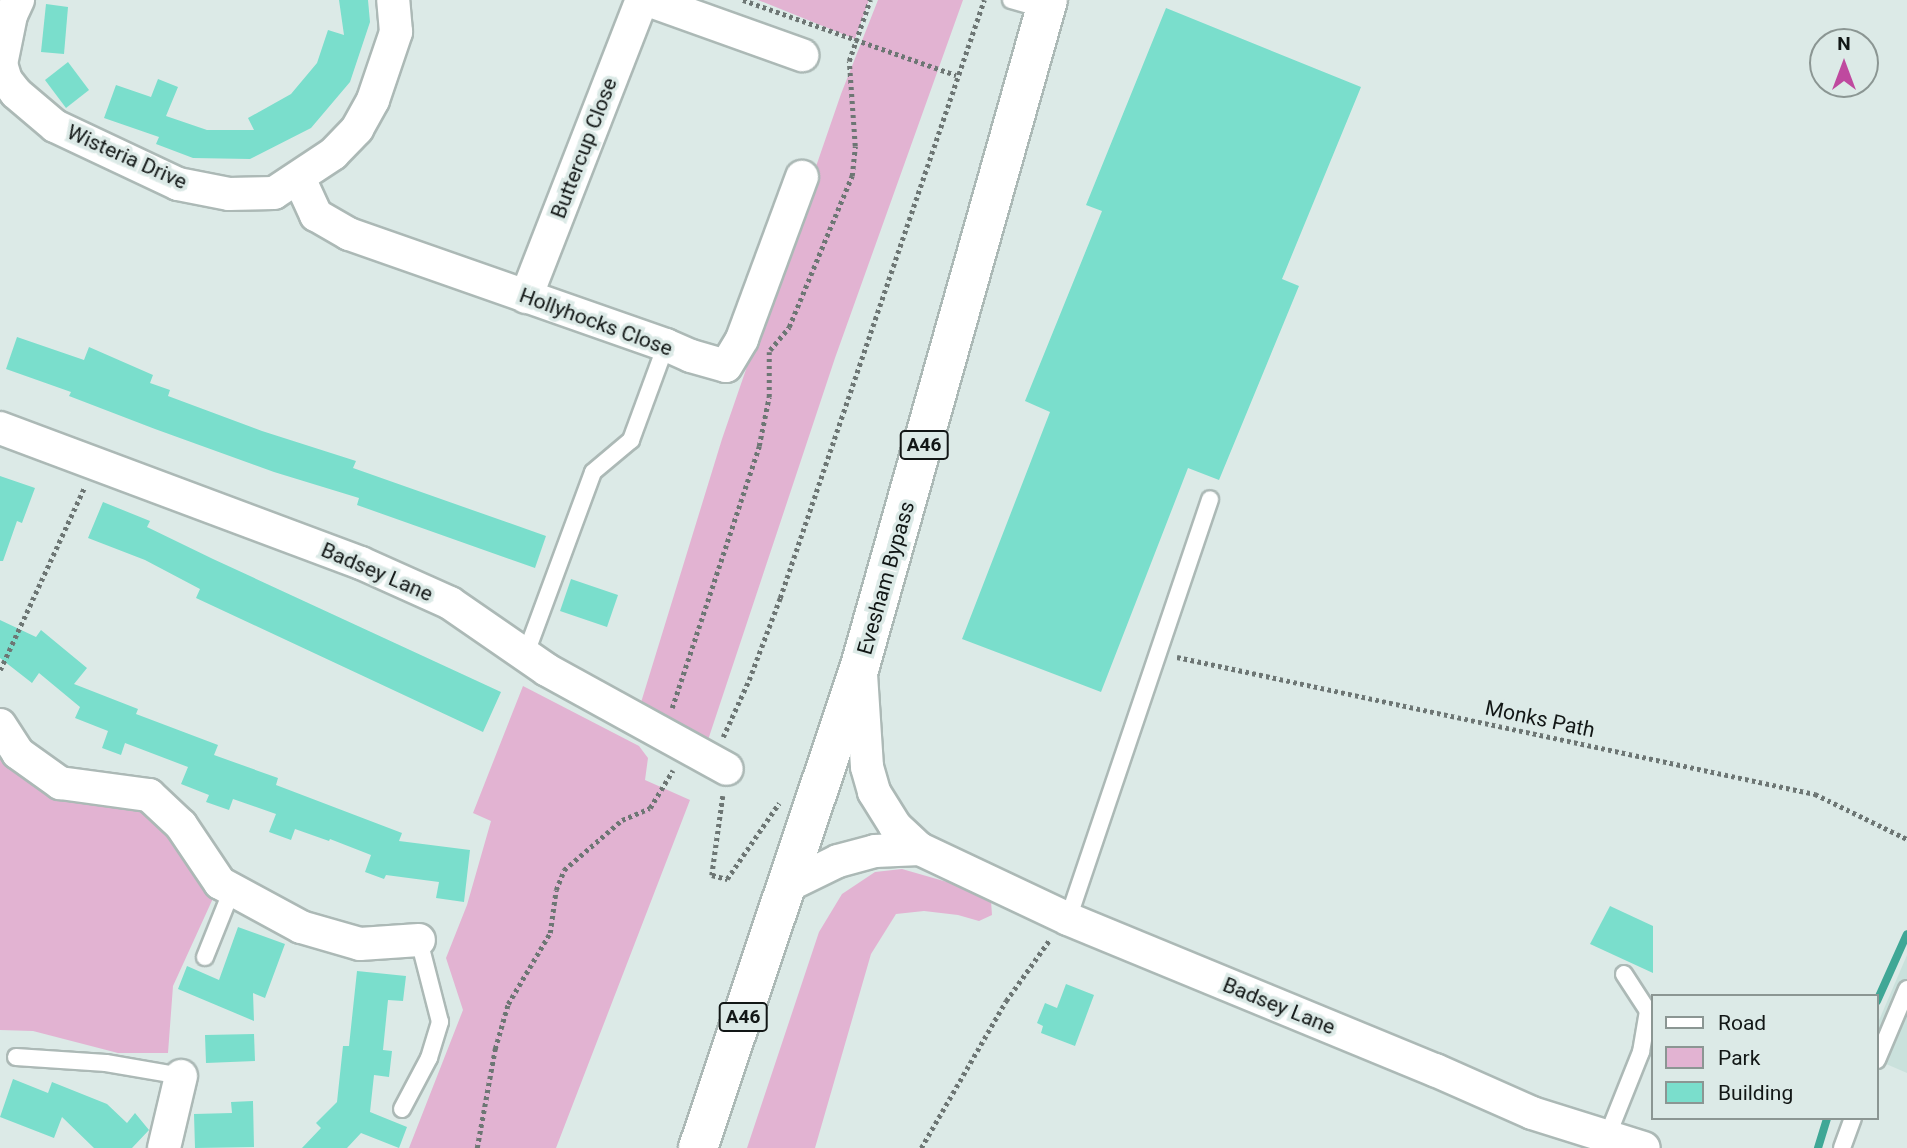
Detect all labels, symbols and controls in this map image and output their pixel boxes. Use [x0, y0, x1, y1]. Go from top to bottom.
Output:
north arrow [1809, 28, 1879, 98]
text: N [1837, 32, 1851, 55]
street label: Buttercup Close [546, 74, 622, 222]
street label: Wisteria Drive [63, 119, 191, 195]
street label: Hollyhocks Close [516, 283, 676, 361]
road number: A46 [900, 430, 948, 460]
street label: Evesham Bypass [852, 498, 920, 658]
street label: Badsey Lane [317, 537, 437, 607]
street label: Monks Path [1483, 695, 1597, 743]
street label: Badsey Lane [1219, 972, 1339, 1040]
legend [1652, 994, 1879, 1120]
road number: A46 [718, 1001, 768, 1032]
text: Road [1718, 1011, 1766, 1035]
text: Park [1718, 1046, 1760, 1070]
text: Building [1718, 1081, 1793, 1105]

